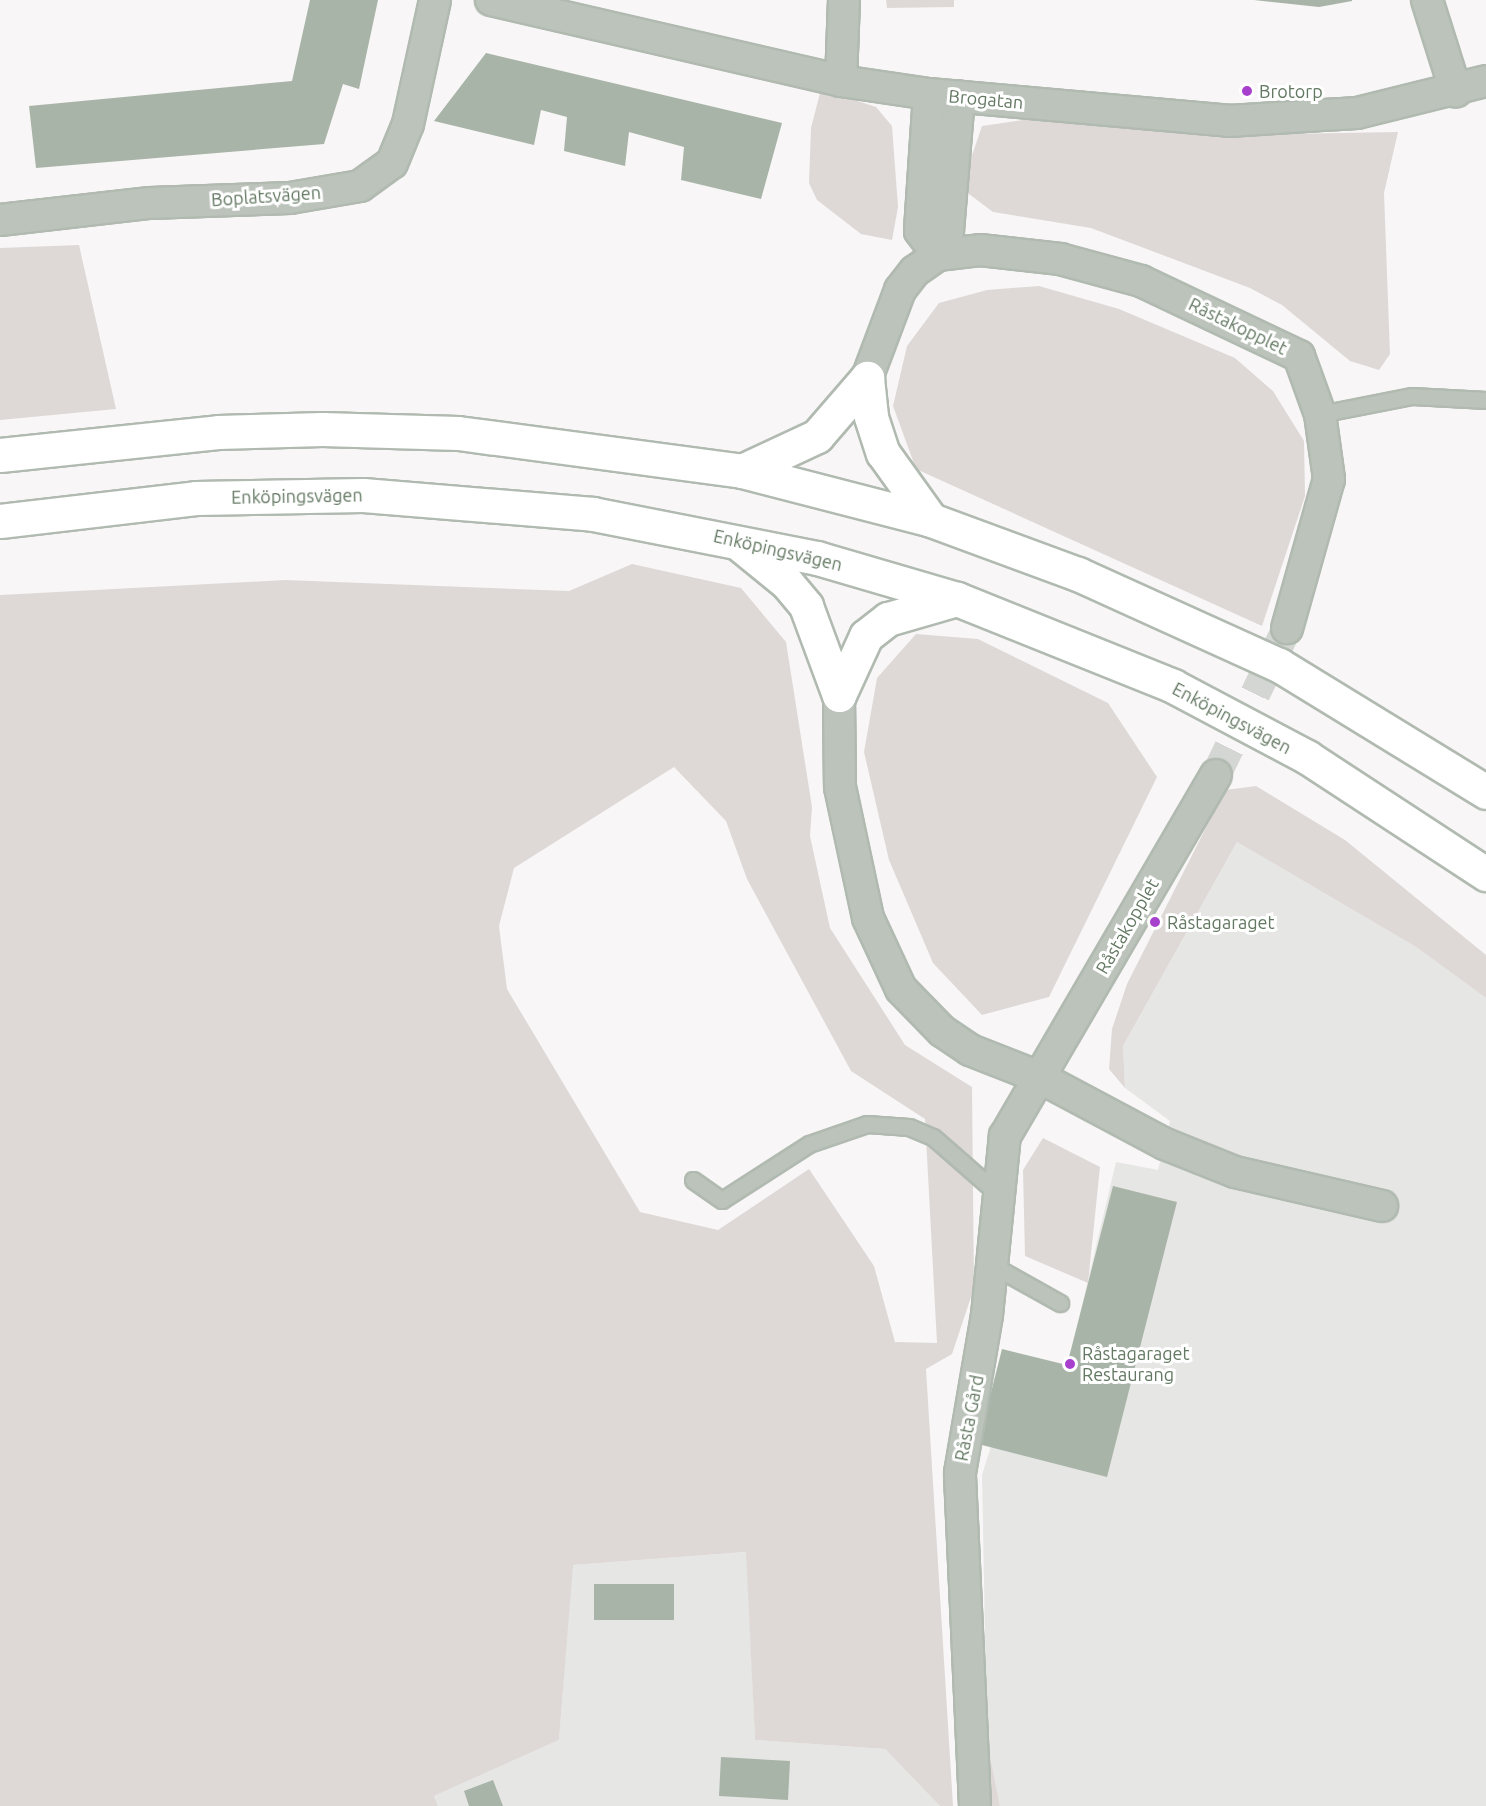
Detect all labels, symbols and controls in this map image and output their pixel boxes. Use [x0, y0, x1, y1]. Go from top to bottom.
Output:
place label: Brotorp [1259, 80, 1323, 102]
marker: Brotorp [1240, 84, 1254, 98]
street label: Brogatan [948, 85, 1024, 113]
street label: Boplatsvägen [210, 181, 322, 211]
street label: Råstakopplet [1185, 293, 1291, 359]
street label: Enköpingsvägen [231, 484, 363, 508]
street label: Enköpingsvägen [711, 525, 845, 575]
street label: Enköpingsvägen [1169, 678, 1295, 758]
street label: Råstakopplet [1091, 874, 1163, 978]
place label: Råstagaraget [1167, 911, 1275, 933]
marker: Råstagaraget [1148, 915, 1162, 929]
place label: Råstagaraget Restaurang [1082, 1343, 1190, 1386]
marker: Råstagaraget Restaurang [1063, 1357, 1077, 1371]
street label: Råsta Gård [950, 1373, 988, 1463]

